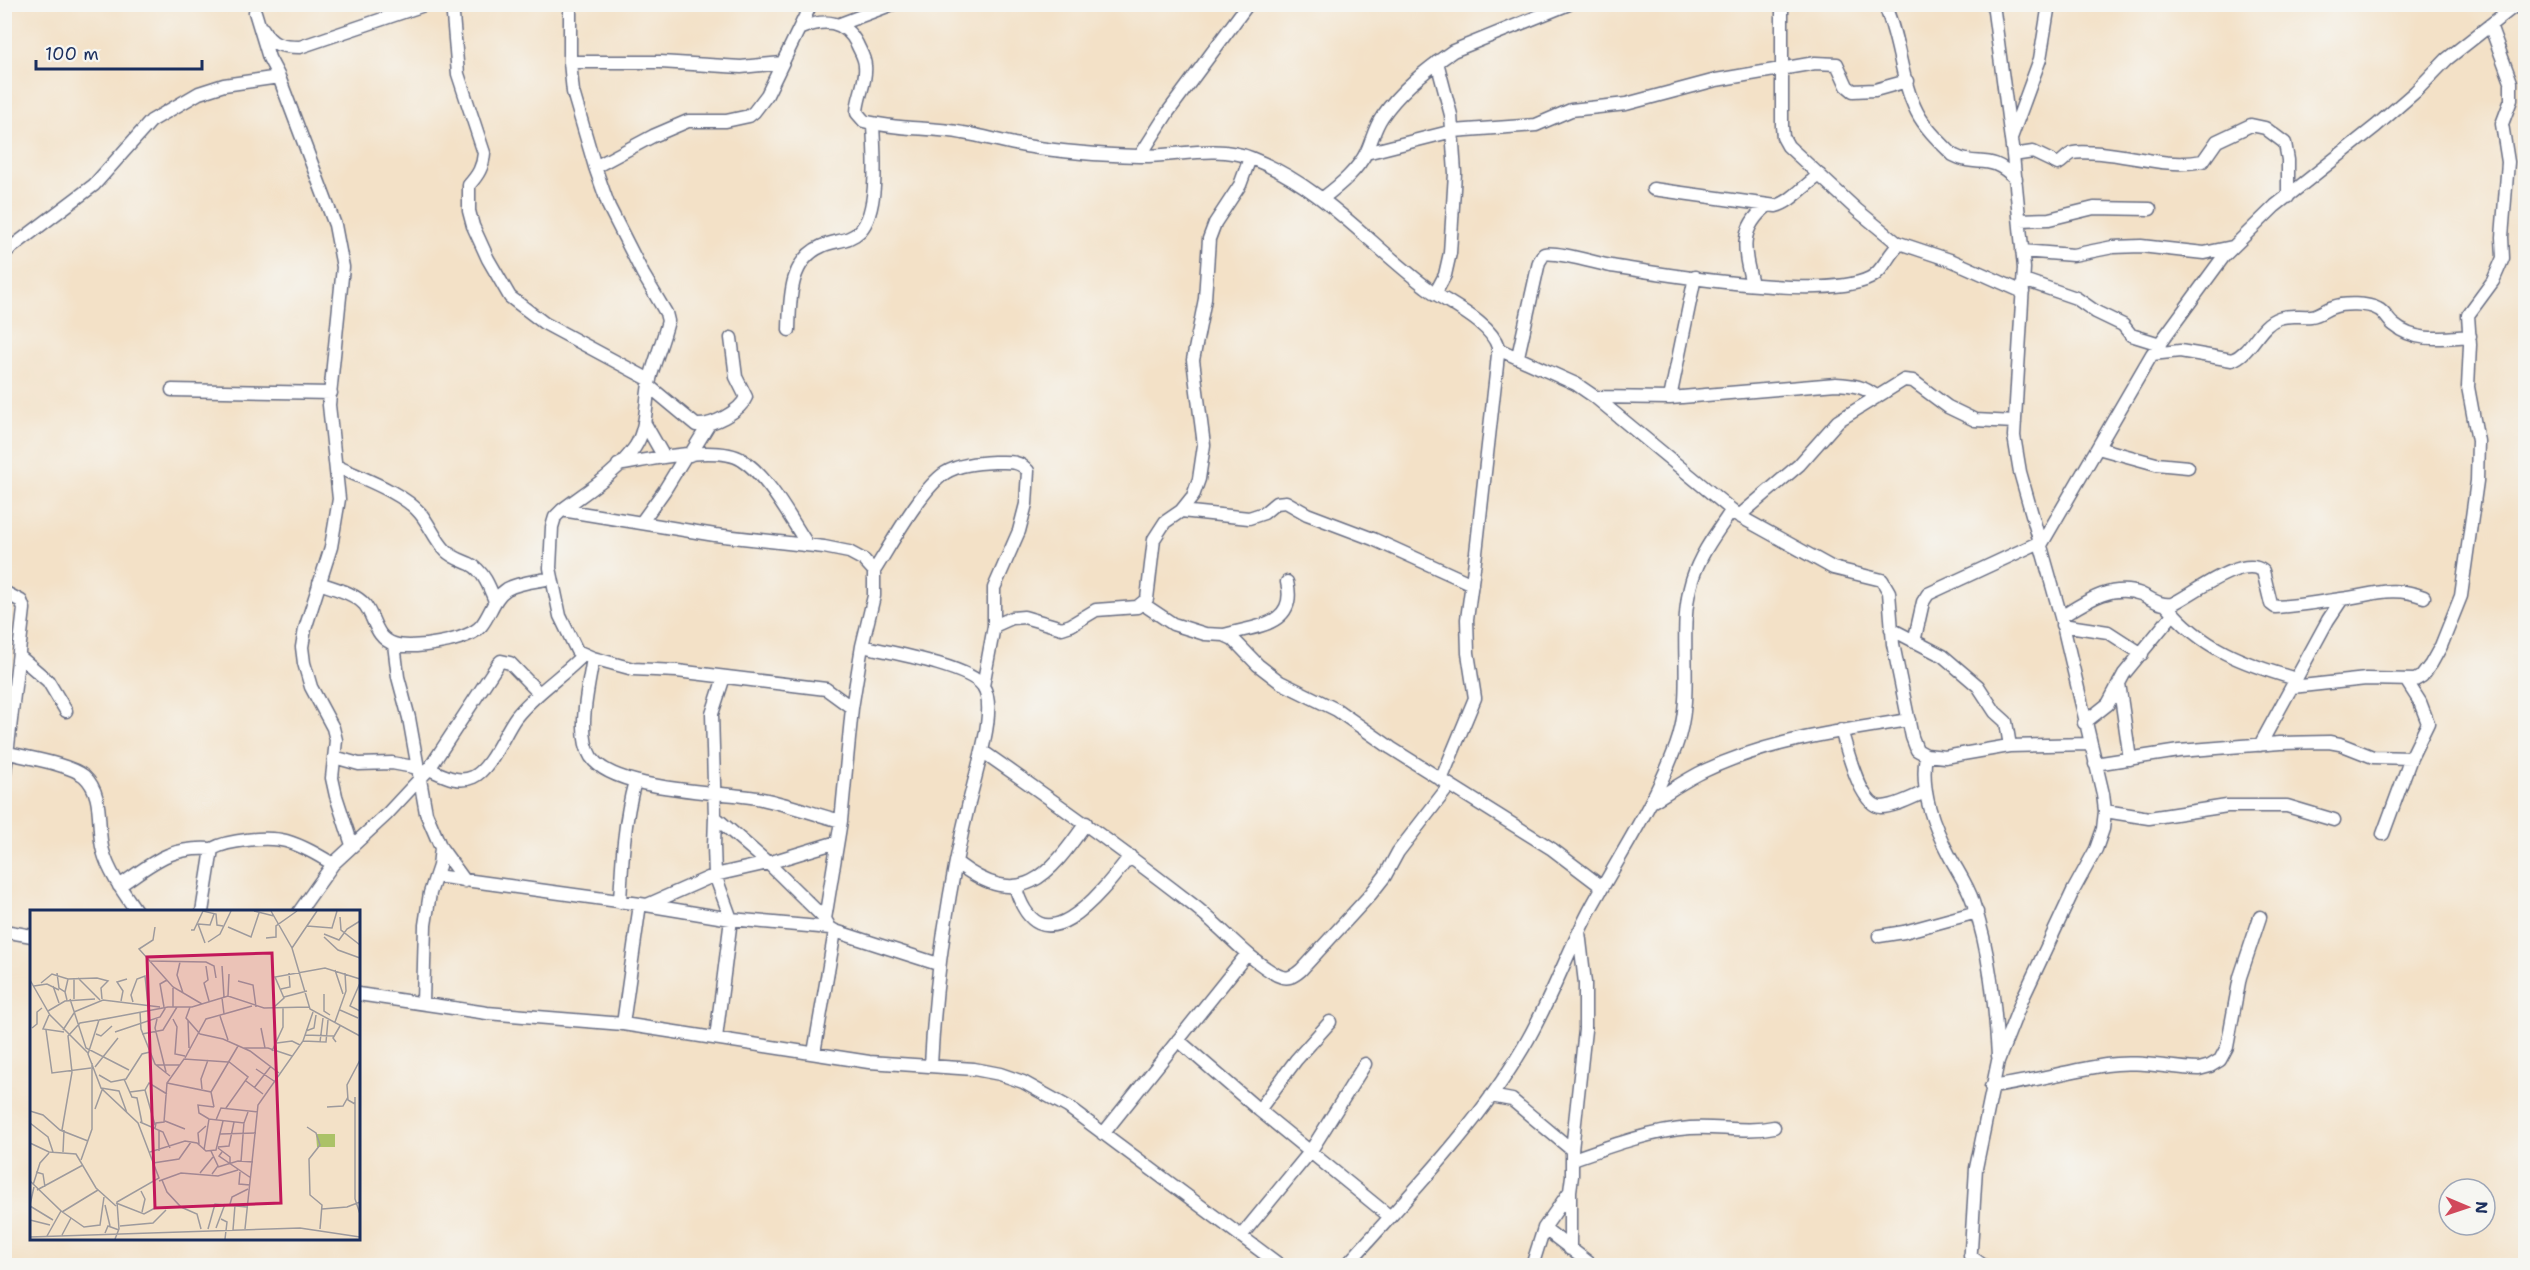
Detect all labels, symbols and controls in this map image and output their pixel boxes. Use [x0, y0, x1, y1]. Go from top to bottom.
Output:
scale bar [36, 33, 202, 71]
text: 100 m [45, 42, 99, 66]
inset map [30, 910, 360, 1240]
north arrow [2437, 1177, 2497, 1237]
text: N [2471, 1201, 2492, 1214]

